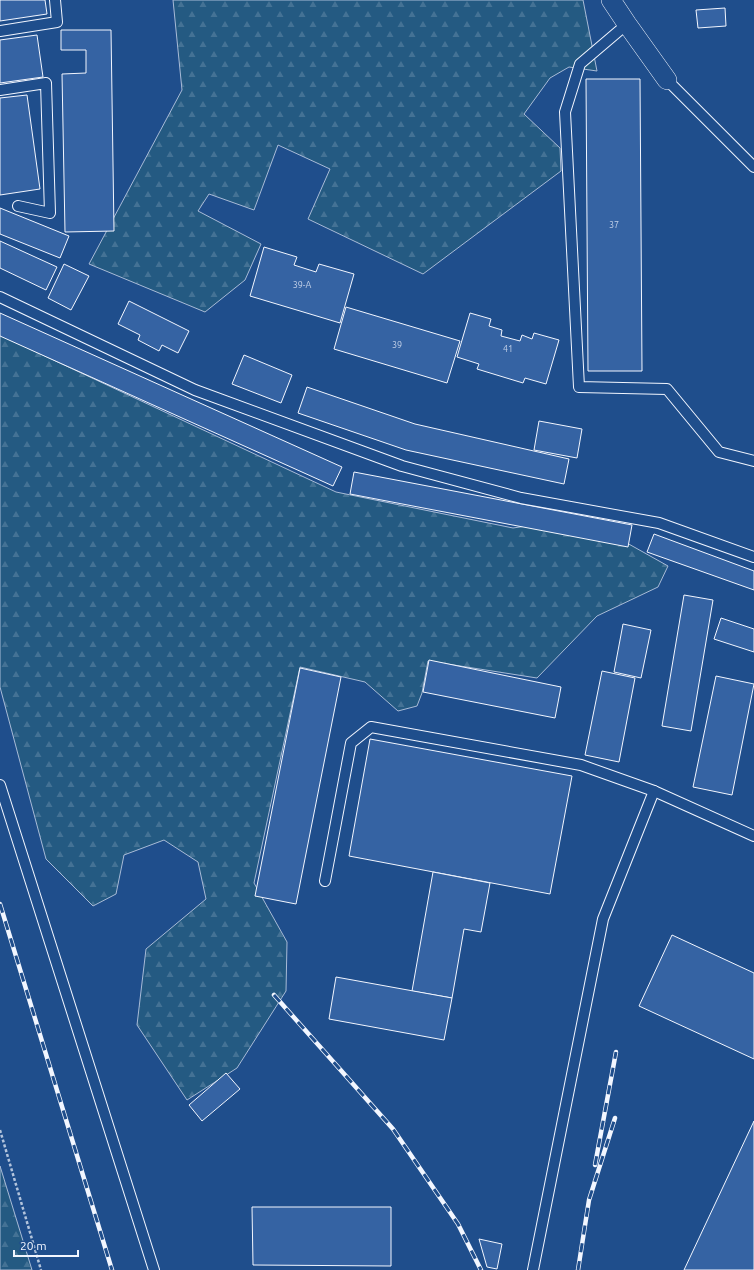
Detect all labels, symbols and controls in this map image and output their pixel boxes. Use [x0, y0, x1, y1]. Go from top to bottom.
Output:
house number: 37 [609, 220, 619, 230]
house number: 39-А [293, 280, 311, 290]
house number: 39 [392, 340, 402, 350]
house number: 41 [503, 344, 513, 354]
scale bar [14, 1232, 78, 1258]
text: 20 m [20, 1239, 47, 1252]

